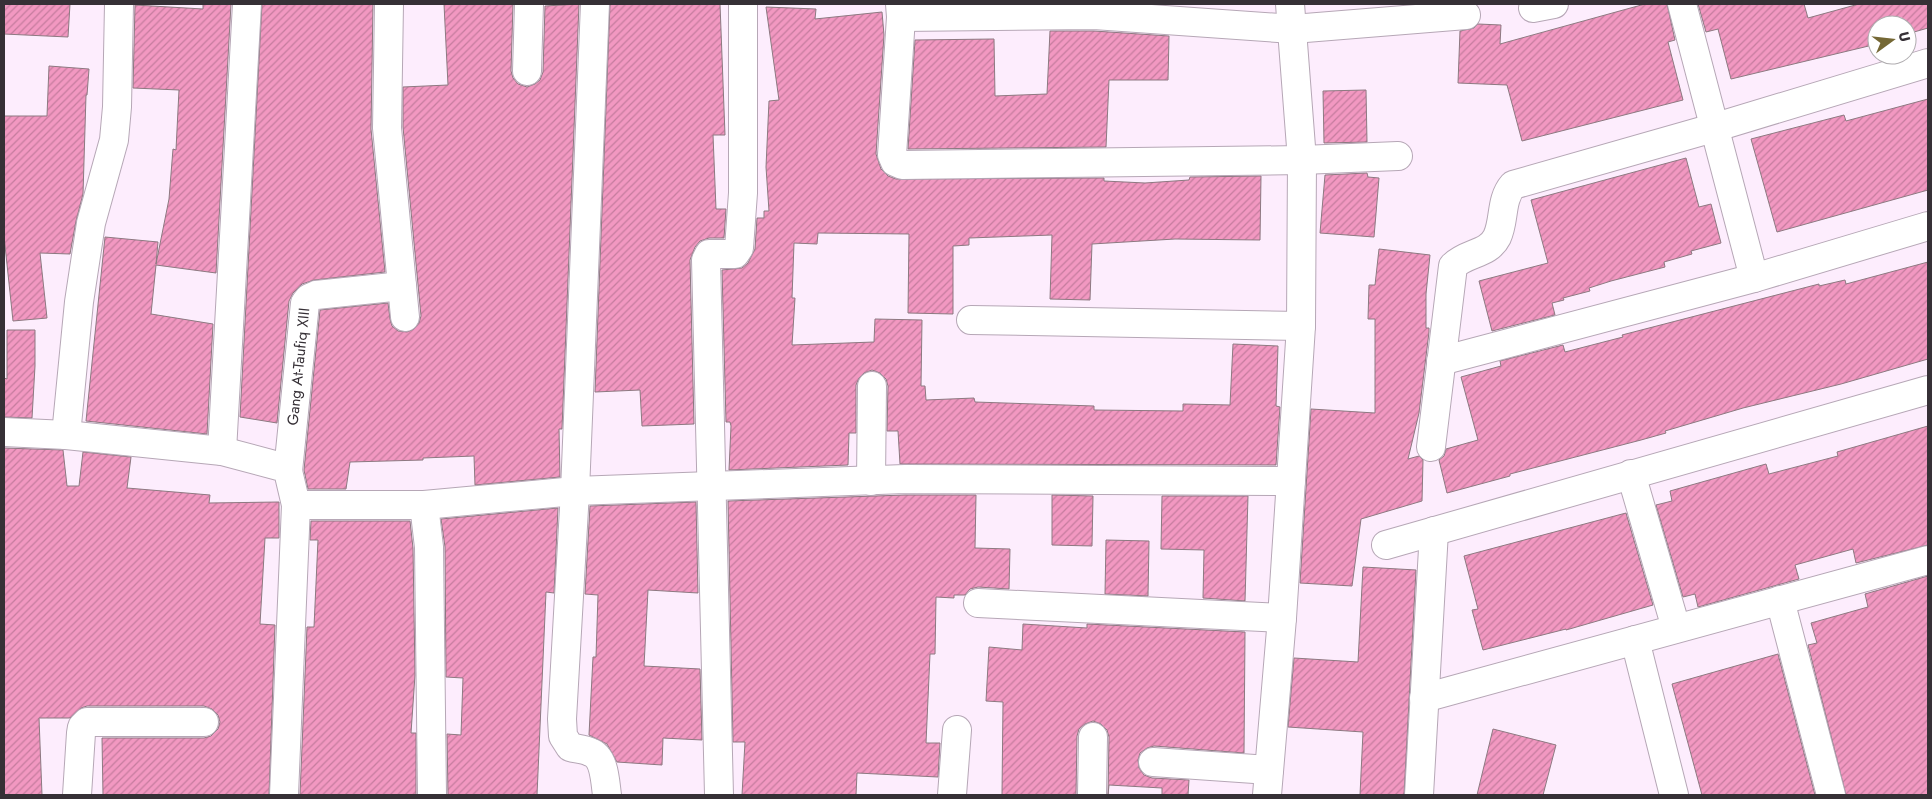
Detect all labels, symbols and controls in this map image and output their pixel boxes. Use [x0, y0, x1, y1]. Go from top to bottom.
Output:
north arrow [1867, 15, 1917, 65]
text: U [1894, 29, 1915, 44]
street label: Gang At-Taufiq XIII [282, 307, 315, 426]

